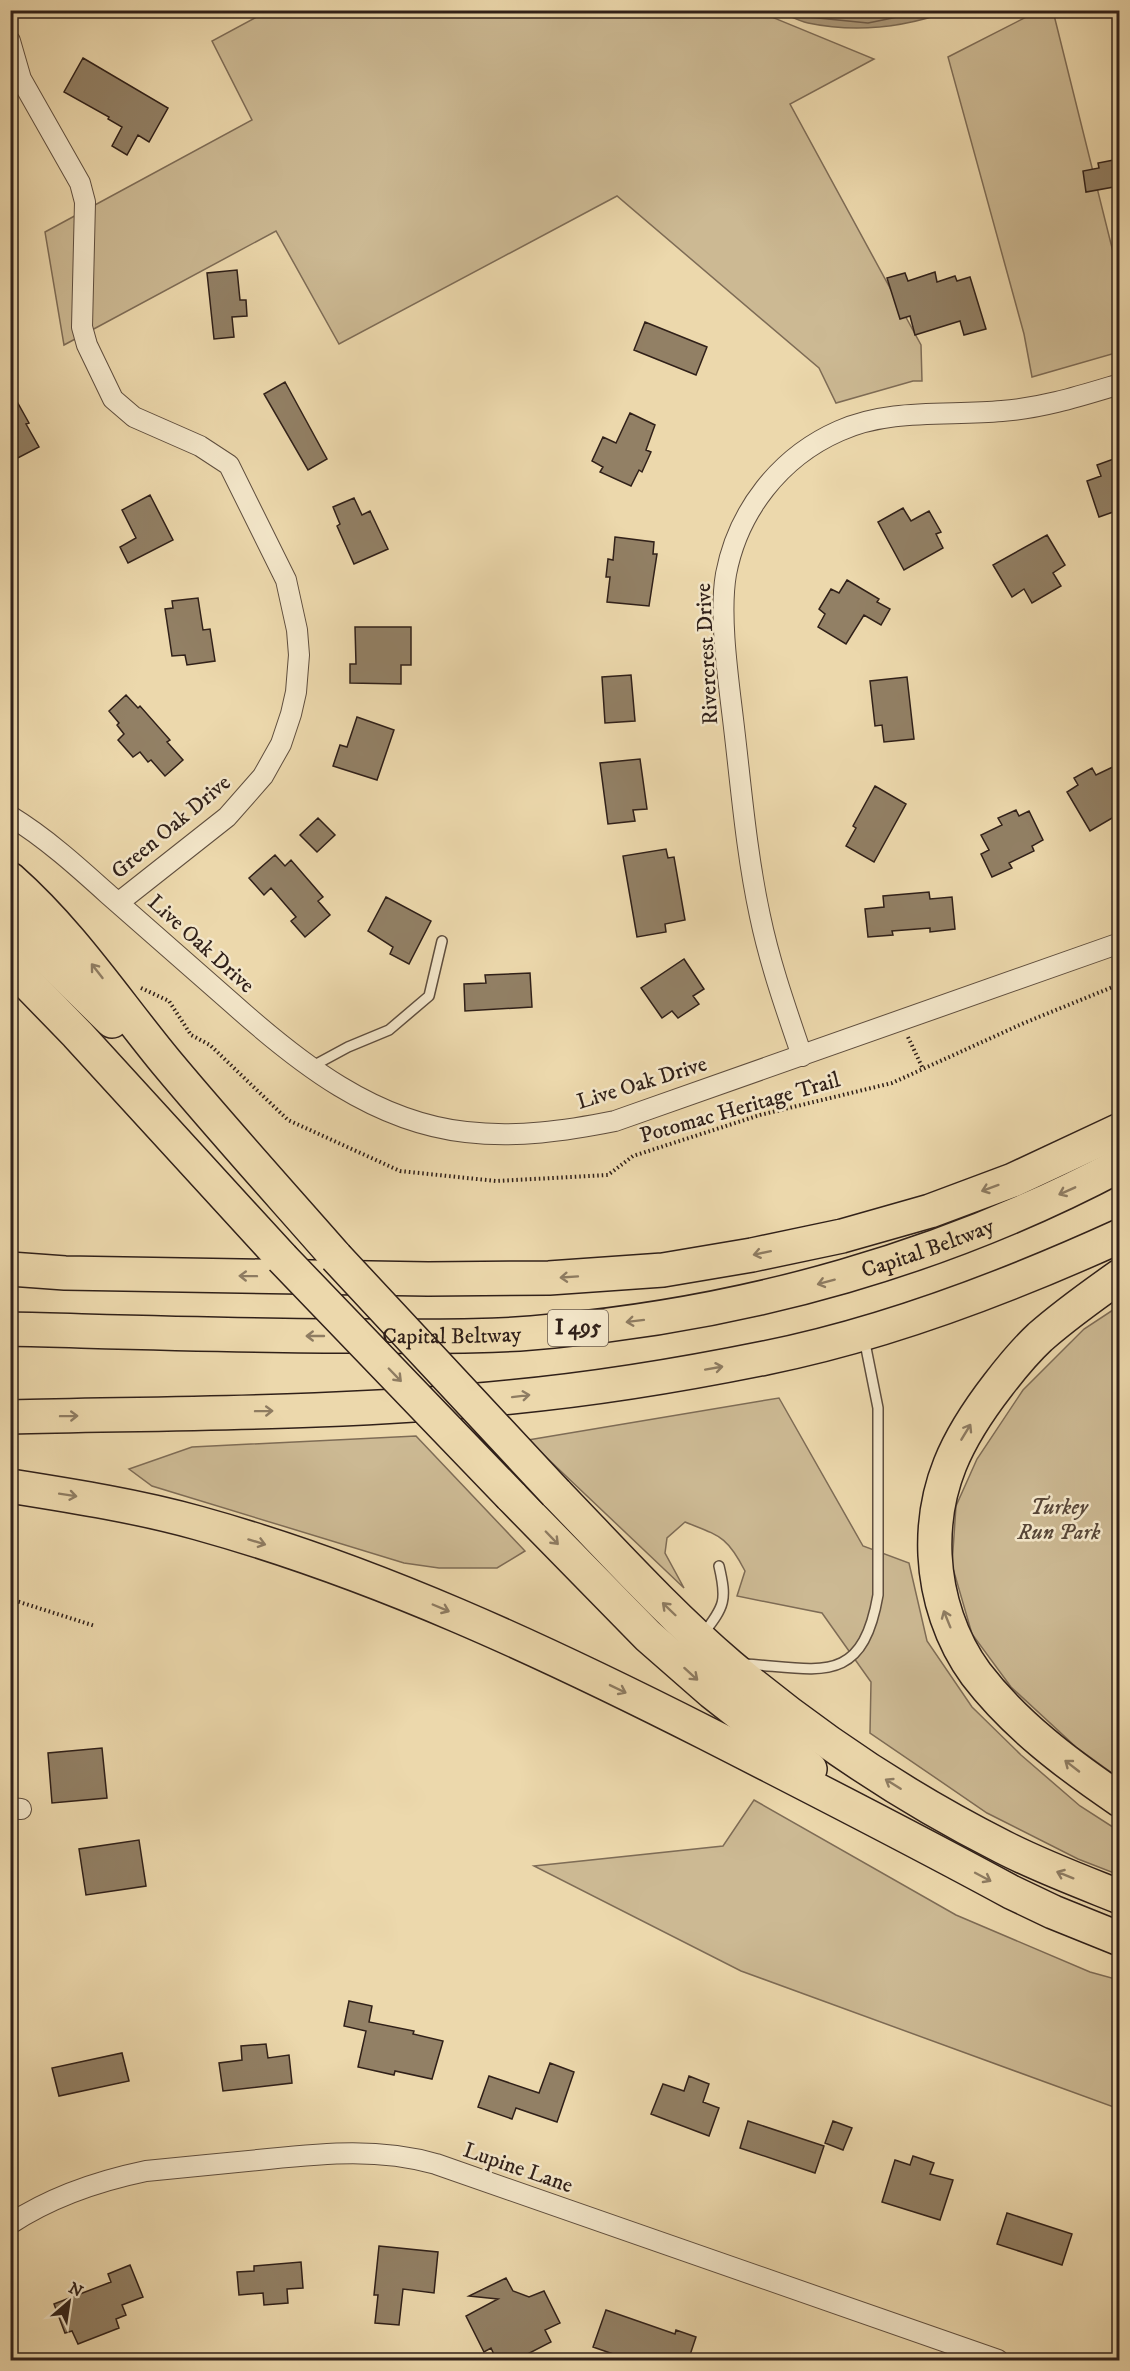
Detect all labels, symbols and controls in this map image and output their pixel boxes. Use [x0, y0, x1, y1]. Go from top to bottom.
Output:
street label: Rivercrest Drive [690, 582, 724, 726]
street label: Green Oak Drive [106, 769, 236, 885]
street label: Live Oak Drive [142, 889, 260, 999]
one-way arrow [90, 963, 103, 979]
street label: Live Oak Drive [574, 1050, 710, 1116]
street label: Potomac Heritage Trail [637, 1066, 844, 1150]
one-way arrow [981, 1184, 999, 1195]
one-way arrow [1058, 1185, 1076, 1197]
street label: Capital Beltway [858, 1212, 998, 1284]
one-way arrow [753, 1248, 772, 1259]
one-way arrow [238, 1270, 258, 1282]
one-way arrow [559, 1271, 579, 1282]
one-way arrow [817, 1276, 836, 1288]
road number: I 495 [548, 1310, 608, 1346]
one-way arrow [626, 1316, 645, 1327]
street label: Capital Beltway [382, 1320, 523, 1350]
one-way arrow [305, 1330, 325, 1342]
one-way arrow [704, 1362, 724, 1373]
one-way arrow [388, 1368, 402, 1383]
one-way arrow [511, 1390, 531, 1401]
one-way arrow [253, 1406, 273, 1417]
one-way arrow [58, 1410, 78, 1422]
one-way arrow [960, 1424, 972, 1441]
one-way arrow [58, 1490, 78, 1501]
park label: Turkey Run Park [1016, 1494, 1101, 1546]
one-way arrow [545, 1530, 560, 1545]
one-way arrow [247, 1537, 266, 1548]
one-way arrow [662, 1602, 677, 1617]
one-way arrow [431, 1603, 450, 1614]
one-way arrow [941, 1610, 952, 1629]
one-way arrow [683, 1667, 698, 1681]
one-way arrow [609, 1684, 627, 1696]
one-way arrow [1064, 1760, 1080, 1772]
one-way arrow [885, 1777, 902, 1789]
one-way arrow [1056, 1869, 1075, 1880]
one-way arrow [974, 1871, 991, 1883]
street label: Lupine Lane [460, 2137, 576, 2199]
north arrow [39, 2272, 99, 2332]
text: N [65, 2278, 86, 2302]

